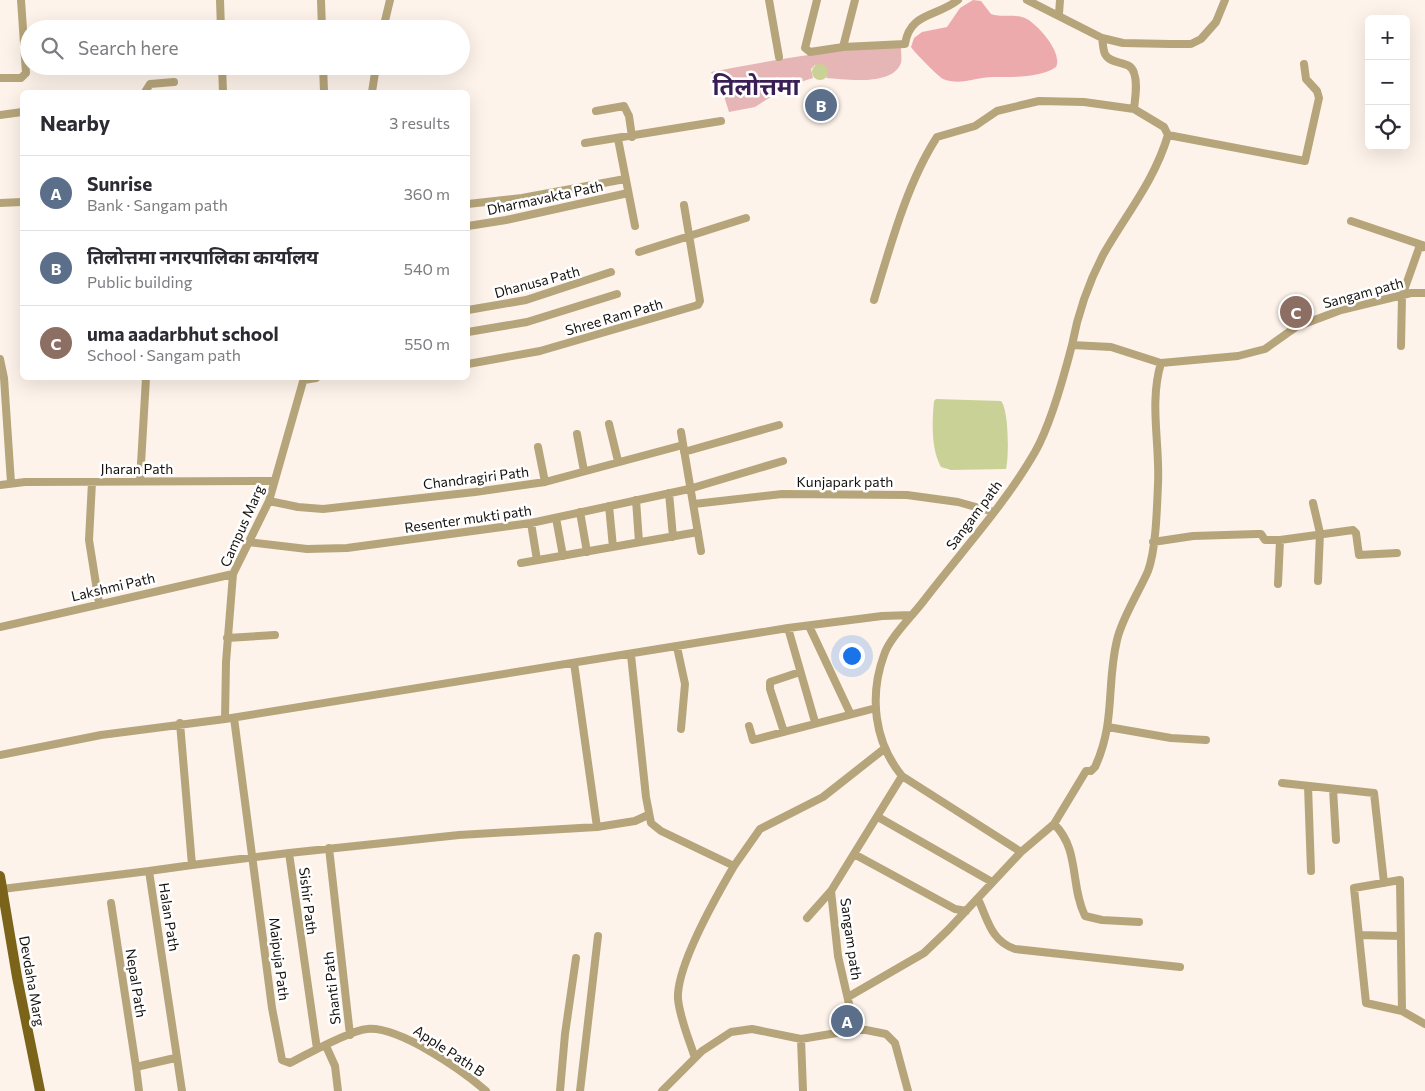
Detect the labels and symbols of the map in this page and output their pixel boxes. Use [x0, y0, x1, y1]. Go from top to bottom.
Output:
district label: तिलोत्तमा [712, 71, 800, 100]
pin: B [805, 86, 837, 124]
street label: Dharmavakta Path [485, 177, 604, 218]
street label: Dhanusa Path [492, 262, 581, 301]
street label: Sangam path [1321, 274, 1405, 311]
pin: C [1280, 293, 1312, 331]
street label: Shree Ram Path [563, 295, 664, 339]
street label: Jharan Path [101, 460, 173, 477]
street label: Chandragiri Path [422, 463, 530, 492]
street label: Kunjapark path [797, 473, 893, 490]
street label: Sangam path [942, 477, 1005, 553]
street label: Campus Marg [216, 482, 267, 569]
street label: Resenter mukti path [403, 501, 533, 536]
street label: Lakshmi Path [69, 569, 157, 604]
your location [839, 643, 865, 669]
street label: Sishir Path [296, 866, 321, 936]
street label: Halan Path [156, 881, 183, 952]
street label: Sangam path [837, 897, 866, 981]
street label: Maipuja Path [266, 916, 293, 1002]
street label: Devdaha Marg [16, 934, 49, 1028]
street label: Nepal Path [123, 947, 150, 1019]
street label: Shanti Path [319, 951, 344, 1025]
pin: A [831, 1002, 863, 1040]
street label: Apple Path B [410, 1021, 488, 1080]

